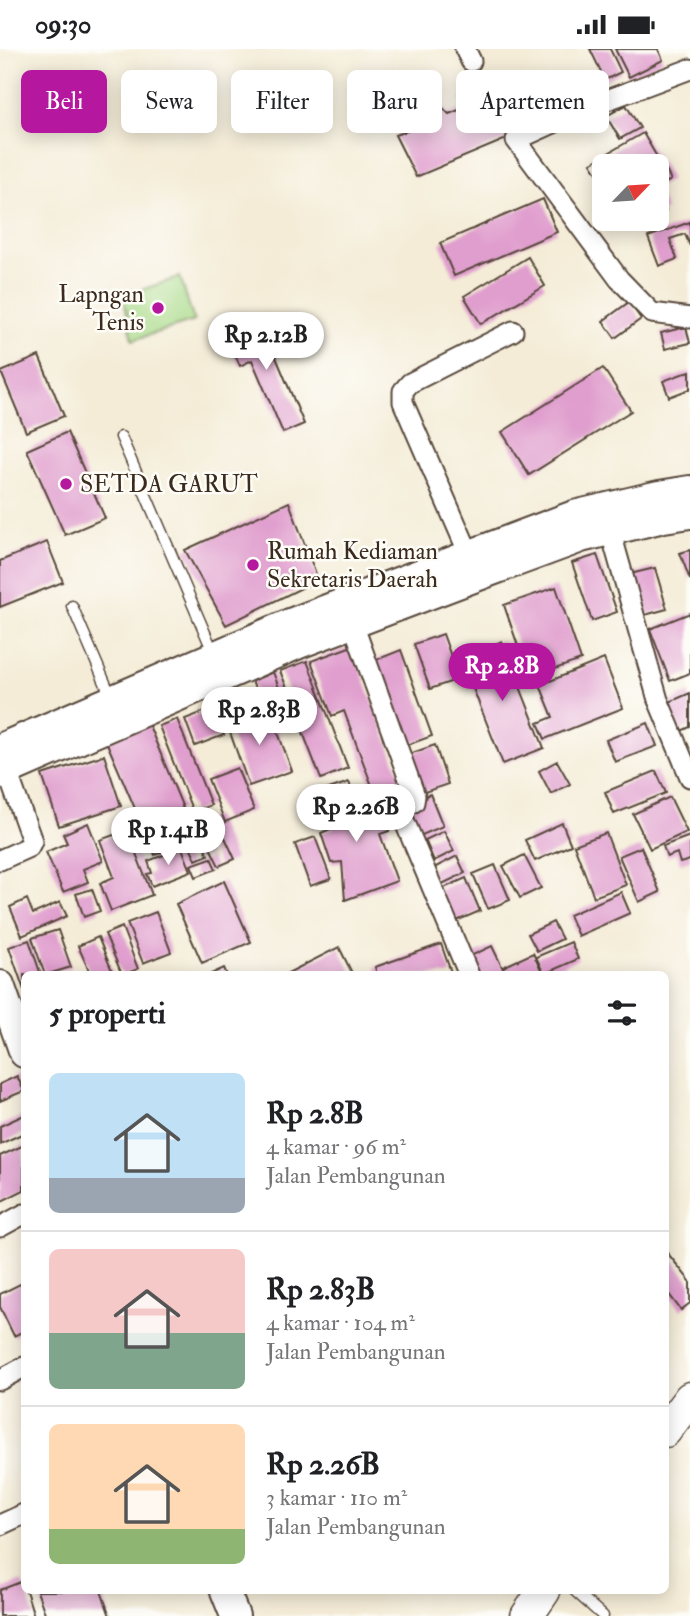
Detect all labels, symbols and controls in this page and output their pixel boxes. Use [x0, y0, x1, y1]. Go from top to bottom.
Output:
text: 09:30 [35, 9, 91, 41]
chip: Beli [21, 70, 107, 133]
chip: Sewa [121, 70, 217, 133]
chip: Filter [231, 70, 333, 133]
chip: Baru [347, 70, 442, 133]
chip: Apartemen [456, 70, 609, 133]
north arrow [592, 154, 668, 231]
map controls [592, 154, 669, 231]
place label: Lapngan Tenis [58, 279, 144, 338]
marker: Lapngan Tenis [150, 300, 166, 316]
pin: Rp 2.12B [194, 313, 338, 372]
text: Rp 2.12B [224, 320, 308, 349]
place label: SETDA GARUT [80, 469, 258, 500]
marker: SETDA GARUT [58, 476, 74, 492]
place label: Rumah Kediaman Sekretaris Daerah [267, 536, 438, 595]
marker: Rumah Kediaman Sekretaris Daerah [245, 557, 261, 573]
pin: Rp 2.8B [437, 643, 567, 703]
text: Rp 2.8B [465, 651, 539, 680]
pin: Rp 2.83B [187, 687, 331, 747]
text: Rp 2.83B [217, 695, 301, 724]
pin: Rp 2.26B [284, 785, 428, 844]
text: Rp 2.26B [312, 792, 400, 821]
pin: Rp 1.41B [96, 807, 240, 867]
text: Rp 1.41B [127, 815, 209, 844]
icon: filters [603, 994, 641, 1032]
text: 5 properti [49, 995, 166, 1032]
text: Rp 2.8B [266, 1095, 364, 1132]
icon: home [105, 1101, 189, 1185]
text: 4 kamar · 96 m² [266, 1132, 406, 1161]
text: Jalan Pembangunan [266, 1161, 446, 1190]
text: Rp 2.83B [266, 1271, 375, 1308]
icon: home [105, 1277, 189, 1361]
text: 4 kamar · 104 m² [266, 1308, 415, 1337]
text: Jalan Pembangunan [266, 1337, 446, 1366]
text: Rp 2.26B [266, 1446, 380, 1483]
icon: home [105, 1452, 189, 1536]
text: 3 kamar · 110 m² [266, 1483, 407, 1512]
text: Jalan Pembangunan [266, 1512, 446, 1541]

